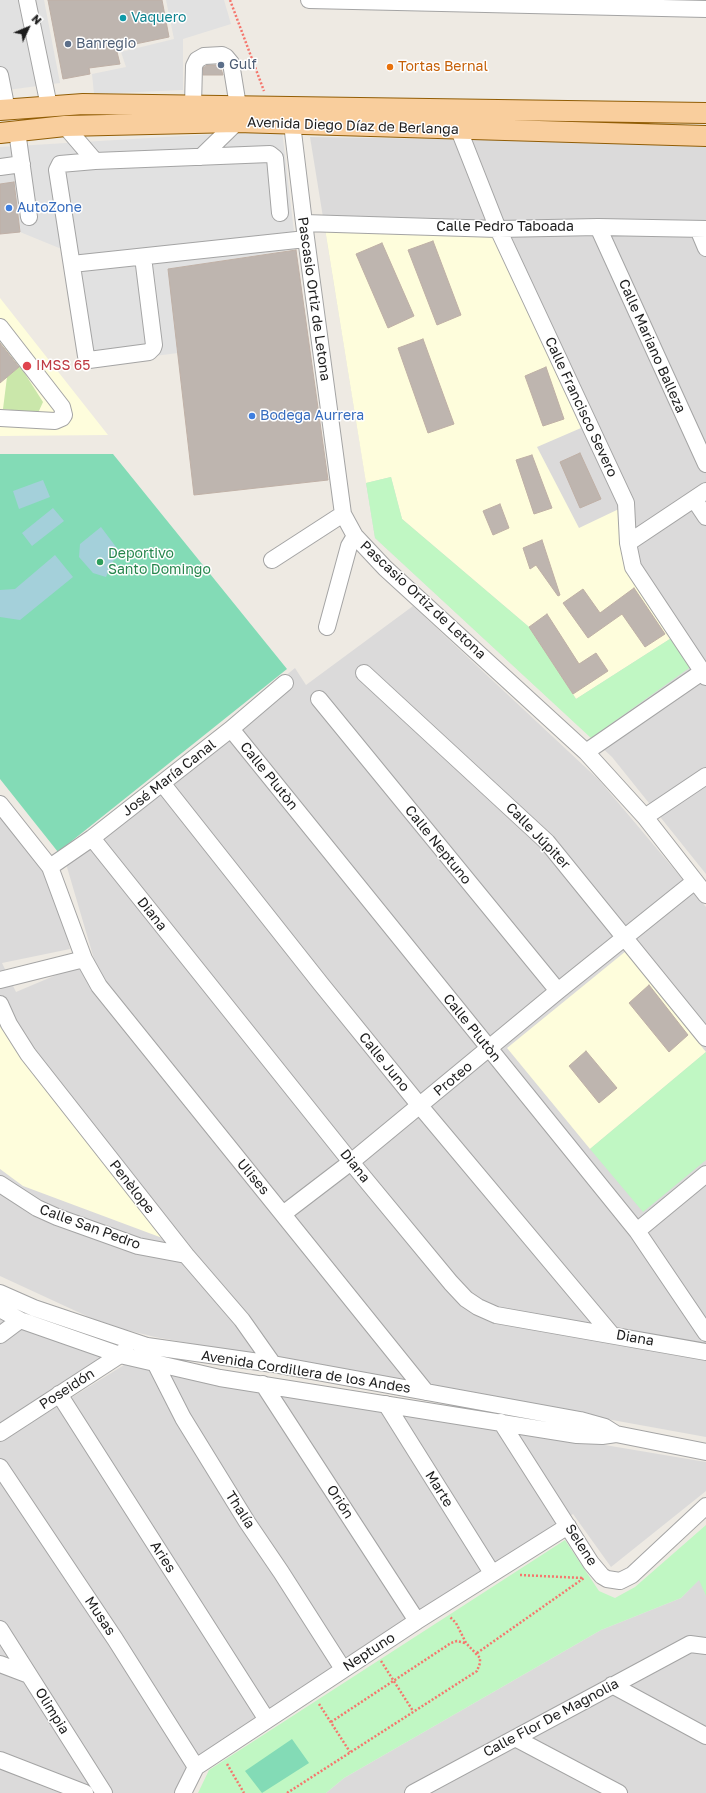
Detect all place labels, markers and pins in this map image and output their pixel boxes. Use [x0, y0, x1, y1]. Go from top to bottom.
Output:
place label: Vaquero [131, 10, 186, 26]
marker: Vaquero [118, 13, 128, 23]
place label: Banregio [76, 36, 136, 52]
marker: Banregio [63, 39, 73, 49]
place label: Gulf [229, 57, 257, 73]
place label: Tortas Bernal [398, 59, 488, 75]
marker: Gulf [216, 60, 226, 70]
marker: Tortas Bernal [385, 62, 395, 72]
place label: AutoZone [17, 200, 82, 216]
marker: AutoZone [4, 203, 14, 213]
place label: IMSS 65 [36, 358, 90, 374]
marker: IMSS 65 [21, 360, 33, 372]
place label: Bodega Aurrera [260, 408, 364, 424]
marker: Bodega Aurrera [247, 411, 257, 421]
place label: Deportivo Santo Domingo [108, 546, 211, 578]
marker: Deportivo Santo Domingo [95, 557, 105, 567]

